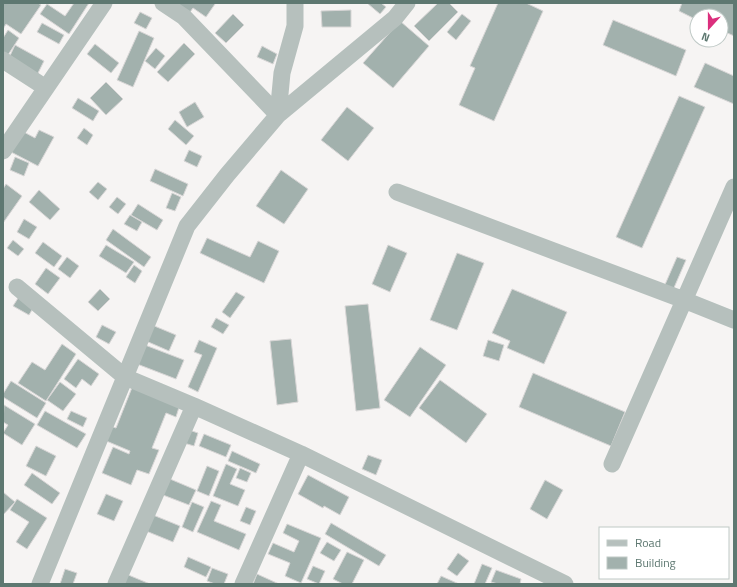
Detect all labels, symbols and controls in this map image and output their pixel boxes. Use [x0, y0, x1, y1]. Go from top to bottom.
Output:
north arrow [689, 8, 729, 48]
text: N [699, 29, 712, 46]
legend [599, 527, 729, 579]
text: Road [635, 533, 661, 552]
text: Building [635, 553, 676, 572]

